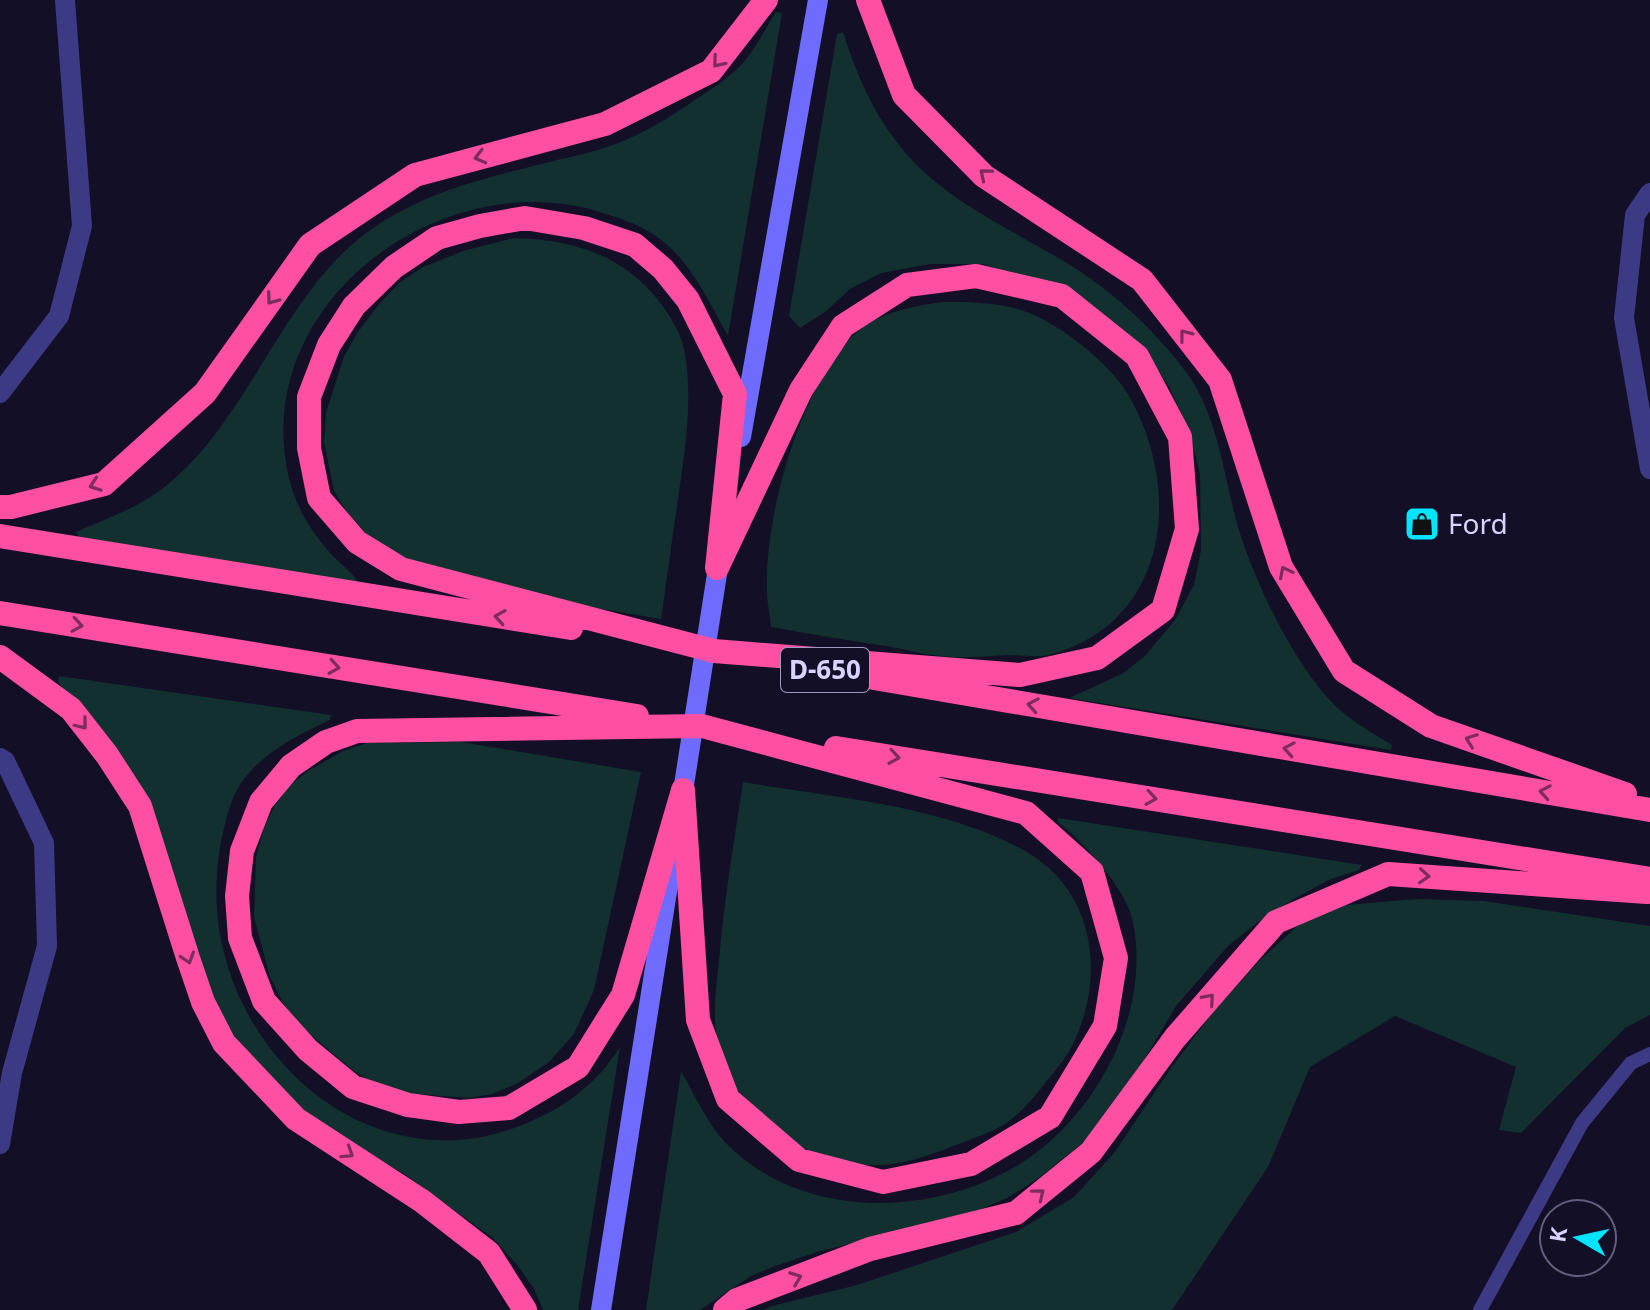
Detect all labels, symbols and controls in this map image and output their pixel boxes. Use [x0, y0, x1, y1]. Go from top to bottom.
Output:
one-way arrow [713, 52, 728, 67]
one-way arrow [473, 148, 487, 165]
one-way arrow [980, 169, 994, 184]
one-way arrow [267, 291, 281, 305]
one-way arrow [1181, 329, 1195, 344]
one-way arrow [89, 476, 103, 492]
place label: Ford [1448, 504, 1508, 542]
shop icon: Ford [1403, 505, 1441, 543]
one-way arrow [1280, 566, 1295, 581]
one-way arrow [493, 609, 507, 626]
one-way arrow [70, 616, 84, 633]
road number: D-650 [781, 648, 869, 692]
one-way arrow [327, 657, 340, 674]
one-way arrow [1026, 698, 1040, 715]
one-way arrow [72, 714, 87, 729]
one-way arrow [1465, 733, 1479, 749]
one-way arrow [1282, 741, 1296, 758]
one-way arrow [888, 748, 901, 765]
one-way arrow [1539, 785, 1552, 802]
one-way arrow [1144, 789, 1158, 806]
one-way arrow [1418, 867, 1431, 884]
one-way arrow [178, 950, 194, 964]
one-way arrow [1199, 994, 1214, 1008]
one-way arrow [340, 1143, 354, 1158]
one-way arrow [1030, 1189, 1044, 1204]
north arrow [1538, 1198, 1618, 1278]
text: K [1541, 1225, 1573, 1244]
one-way arrow [788, 1271, 802, 1288]

